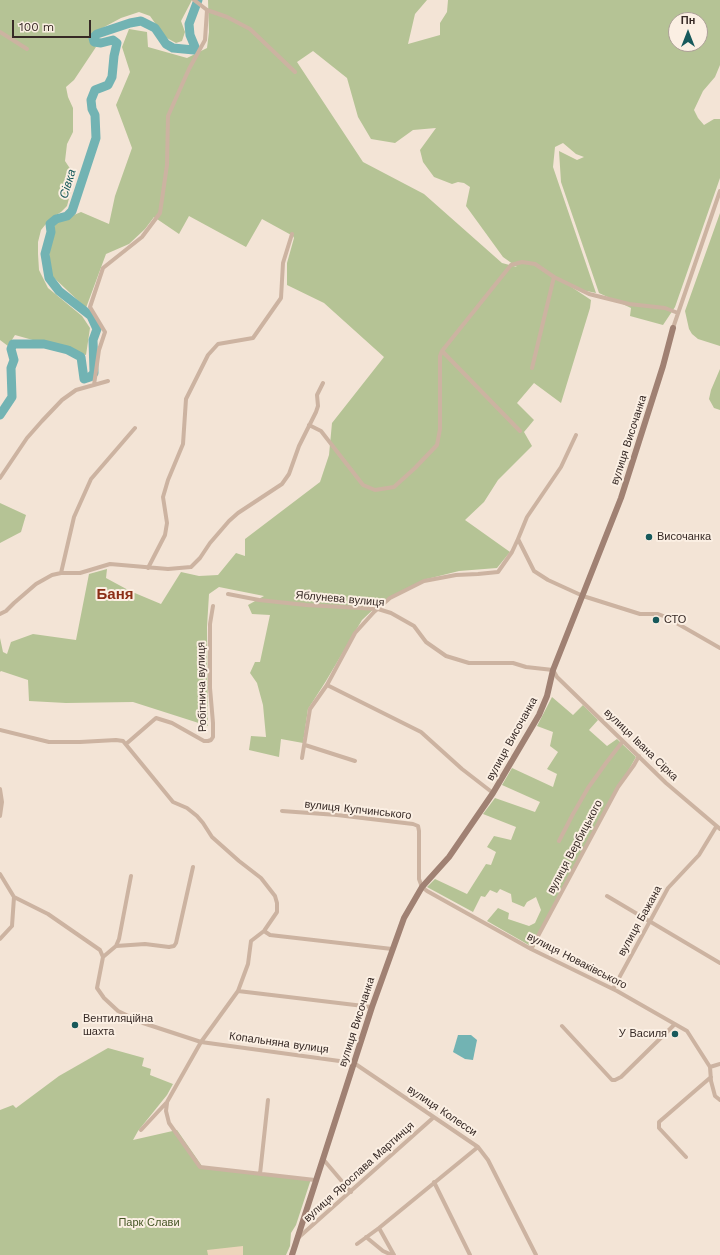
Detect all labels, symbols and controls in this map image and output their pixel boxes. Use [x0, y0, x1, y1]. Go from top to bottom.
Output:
scale bar [14, 12, 93, 38]
north arrow [668, 12, 708, 52]
text: Пн [681, 14, 695, 27]
text: 100 m [19, 20, 54, 34]
water label: Сівка [57, 168, 79, 200]
street label: вулиця Височанка [608, 393, 650, 487]
place label: Височанка [657, 530, 711, 544]
marker: Височанка [644, 532, 654, 542]
district label: Баня [97, 586, 133, 604]
street label: Яблунева вулиця [295, 589, 385, 609]
place label: СТО [664, 613, 686, 627]
marker: СТО [651, 615, 661, 625]
street label: Робітнича вулиця [195, 642, 209, 732]
street label: вулиця Височанка [484, 695, 540, 783]
street label: вулиця Івана Сірка [601, 706, 681, 784]
street label: вулиця Купчинського [304, 798, 412, 822]
street label: вулиця Вербицького [545, 798, 605, 896]
street label: вулиця Бажана [615, 883, 665, 959]
street label: вулиця Новаківського [525, 930, 629, 992]
street label: вулиця Височанка [336, 975, 378, 1069]
place label: Вентиляційна шахта [83, 1012, 153, 1038]
marker: Вентиляційна шахта [70, 1020, 80, 1030]
place label: У Василя [619, 1027, 667, 1041]
street label: Копальняна вулиця [228, 1029, 330, 1057]
marker: У Василя [670, 1029, 680, 1039]
street label: вулиця Колесси [405, 1083, 479, 1139]
street label: вулиця Ярослава Мартинця [301, 1119, 417, 1225]
park label: Парк Слави [118, 1216, 180, 1230]

